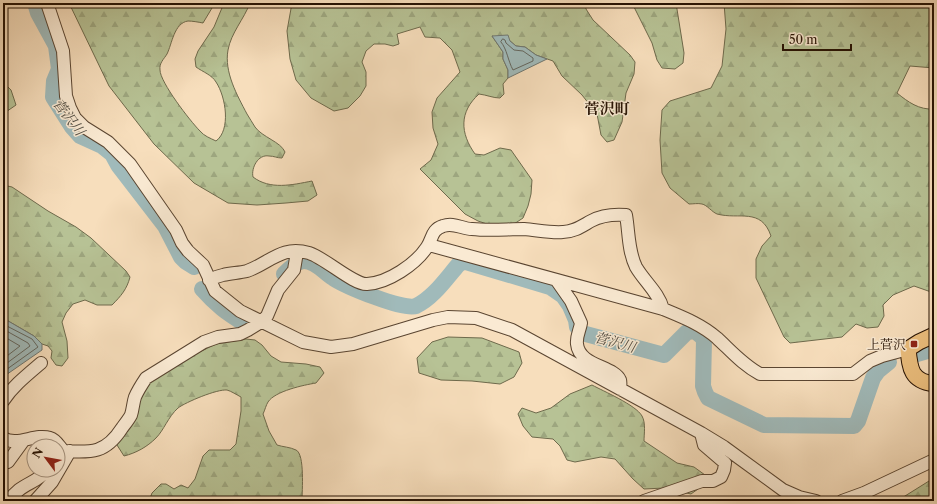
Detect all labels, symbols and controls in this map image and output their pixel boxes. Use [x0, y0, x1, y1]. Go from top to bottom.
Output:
scale bar [783, 26, 851, 52]
text: 50 m [789, 32, 818, 47]
water label: 菅沢川 [49, 95, 90, 141]
district label: 菅沢町 [584, 99, 630, 118]
water label: 菅沢川 [592, 328, 640, 357]
place label: 上菅沢 [867, 336, 906, 352]
marker: 上菅沢 [909, 339, 919, 349]
north arrow [26, 438, 66, 478]
text: N [29, 445, 46, 460]

